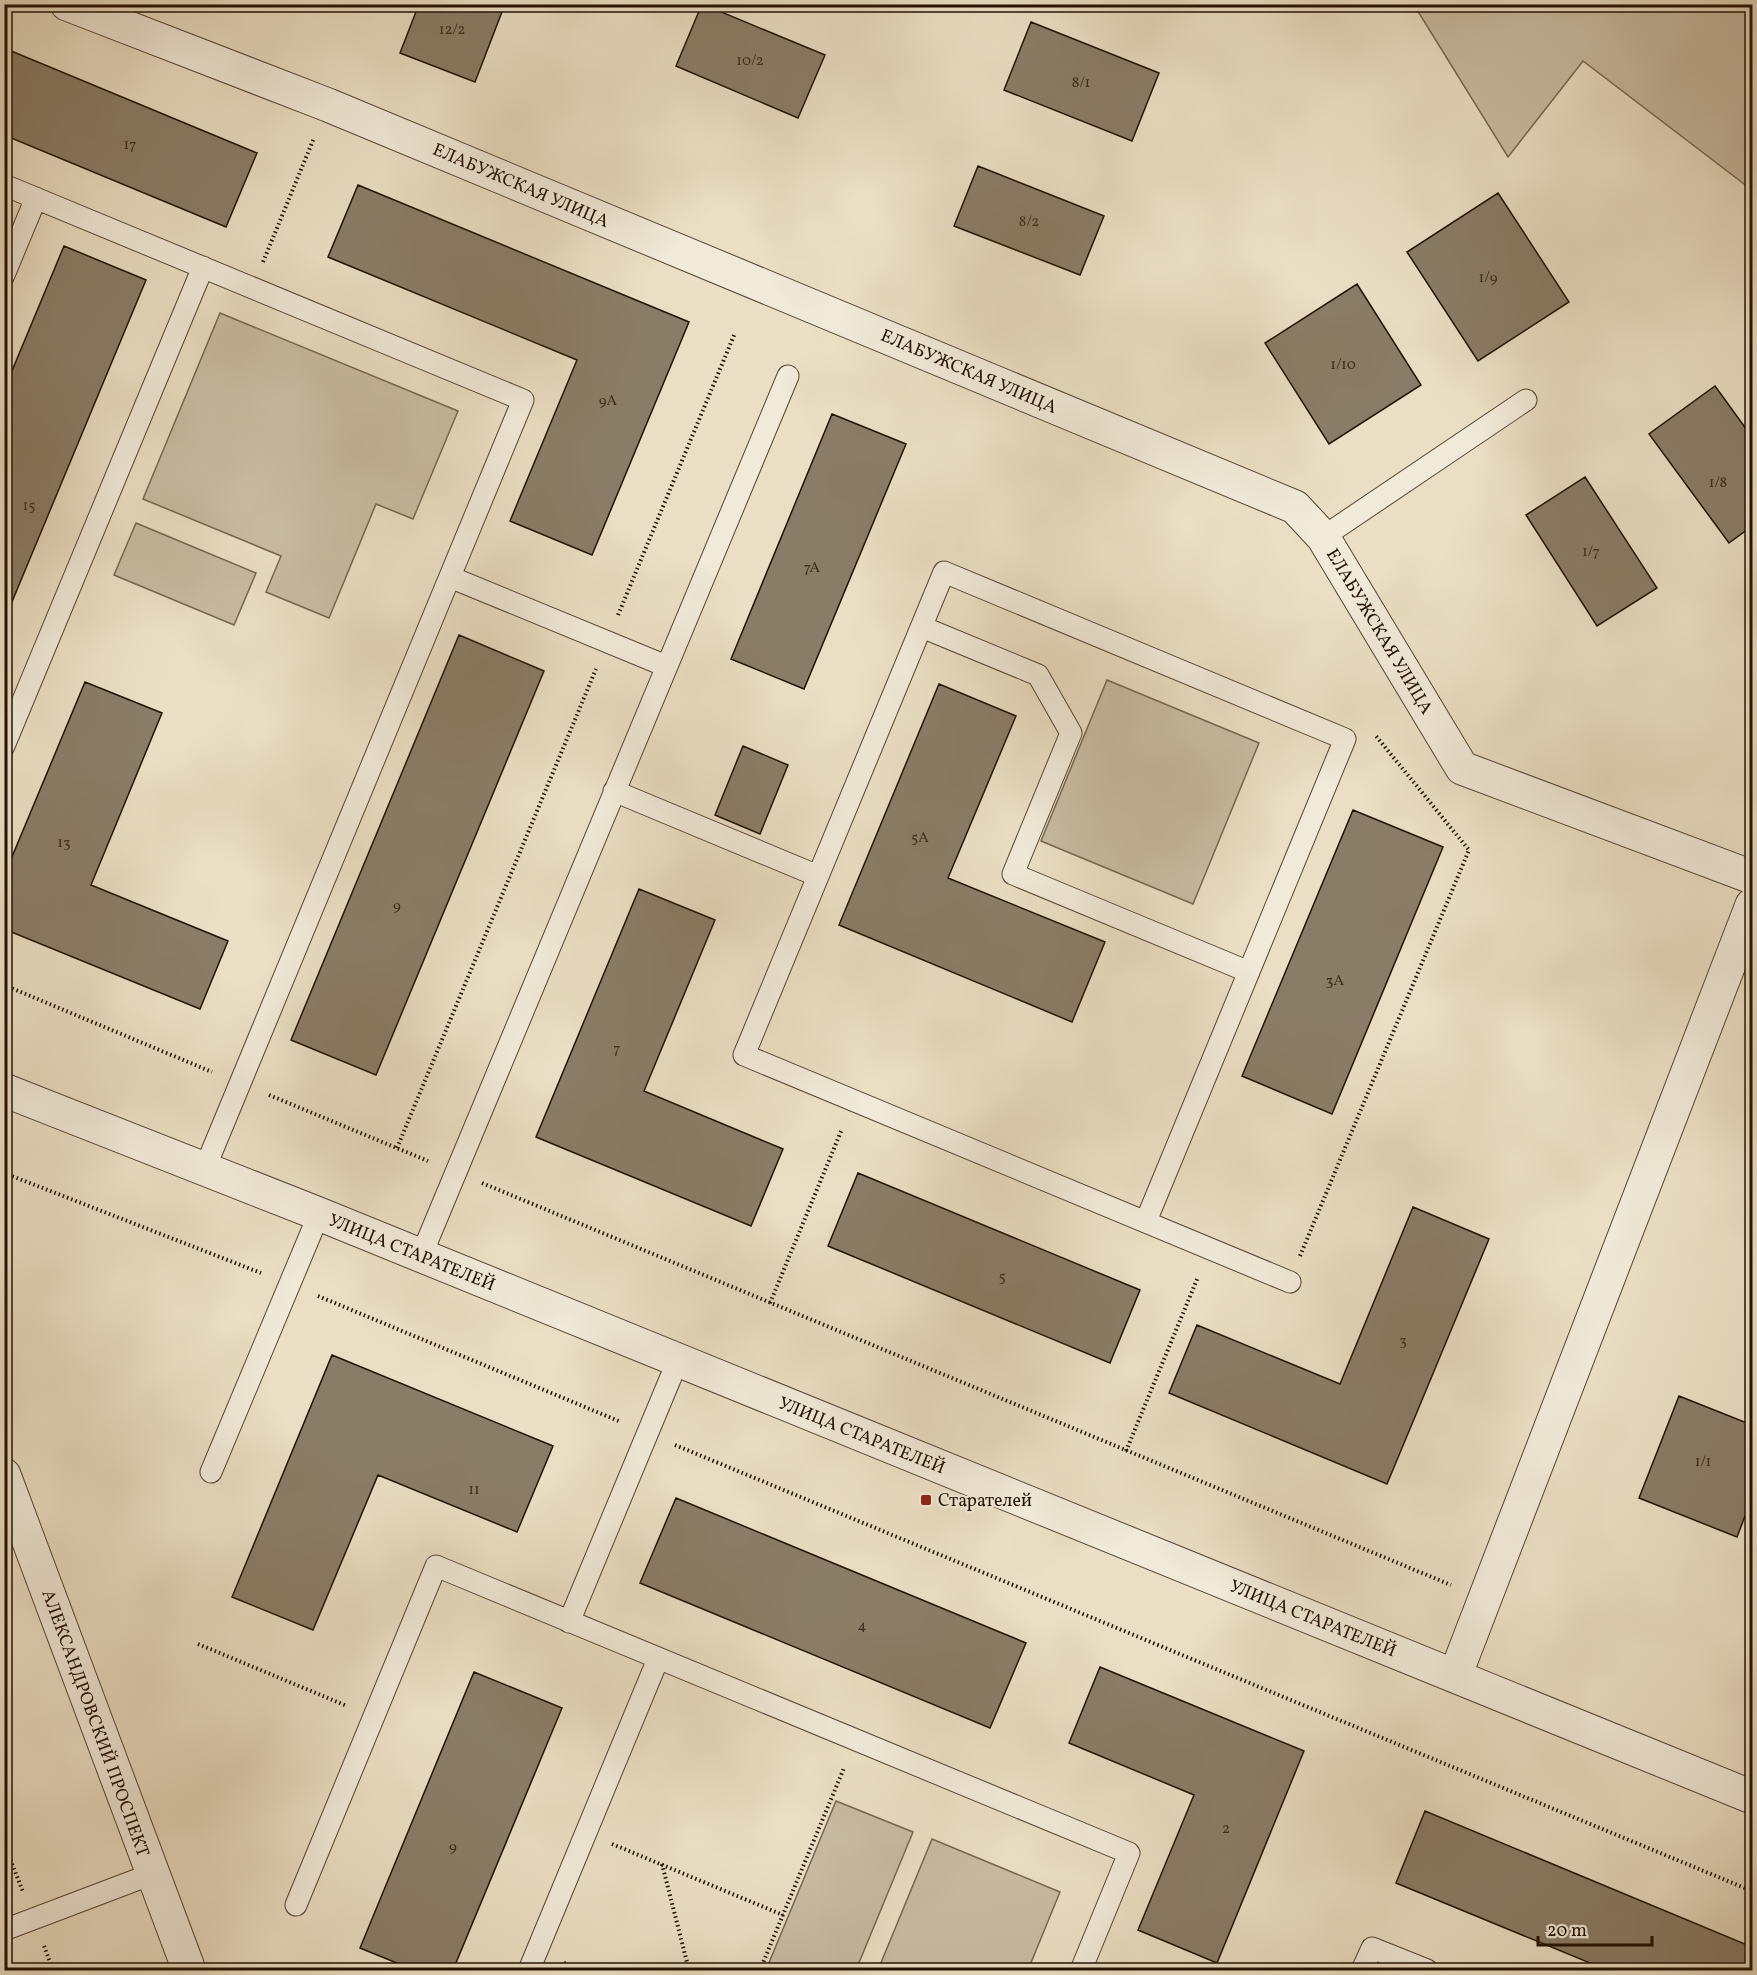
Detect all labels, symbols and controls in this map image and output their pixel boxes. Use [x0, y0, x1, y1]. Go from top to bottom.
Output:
house number: 12/2 [439, 20, 465, 41]
house number: 10/2 [736, 51, 764, 72]
house number: 8/1 [1072, 73, 1090, 94]
house number: 17 [123, 135, 137, 156]
street label: ЕЛАБУЖСКАЯ УЛИЦА [428, 138, 613, 235]
house number: 8/2 [1019, 212, 1039, 233]
house number: 1/9 [1478, 268, 1498, 289]
street label: ЕЛАБУЖСКАЯ УЛИЦА [876, 324, 1061, 421]
house number: 1/10 [1330, 355, 1356, 376]
house number: 9А [599, 391, 618, 412]
house number: 1/8 [1709, 473, 1727, 494]
house number: 15 [22, 496, 36, 517]
house number: 1/7 [1582, 542, 1600, 563]
street label: ЕЛАБУЖСКАЯ УЛИЦА [1319, 544, 1438, 720]
house number: 7А [804, 558, 821, 579]
house number: 5А [911, 828, 929, 849]
house number: 13 [57, 833, 71, 854]
house number: 9 [393, 896, 401, 917]
house number: 3А [1326, 971, 1345, 992]
house number: 7 [613, 1039, 621, 1060]
street label: УЛИЦА СТАРАТЕЛЕЙ [324, 1208, 499, 1298]
house number: 5 [998, 1267, 1006, 1288]
house number: 3 [1399, 1331, 1407, 1352]
street label: УЛИЦА СТАРАТЕЛЕЙ [774, 1391, 949, 1481]
house number: 1/1 [1695, 1452, 1711, 1473]
house number: 11 [468, 1480, 480, 1501]
place label: Старателей [938, 1489, 1032, 1514]
marker: Старателей [919, 1493, 933, 1507]
street label: УЛИЦА СТАРАТЕЛЕЙ [1225, 1574, 1400, 1664]
street label: АЛЕКСАНДРОВСКИЙ ПРОСПЕКТ [34, 1586, 155, 1861]
house number: 4 [858, 1616, 867, 1637]
house number: 2 [1222, 1819, 1230, 1840]
house number: 9 [449, 1837, 457, 1858]
scale bar [1538, 1909, 1652, 1947]
text: 20 m [1547, 1919, 1587, 1944]

